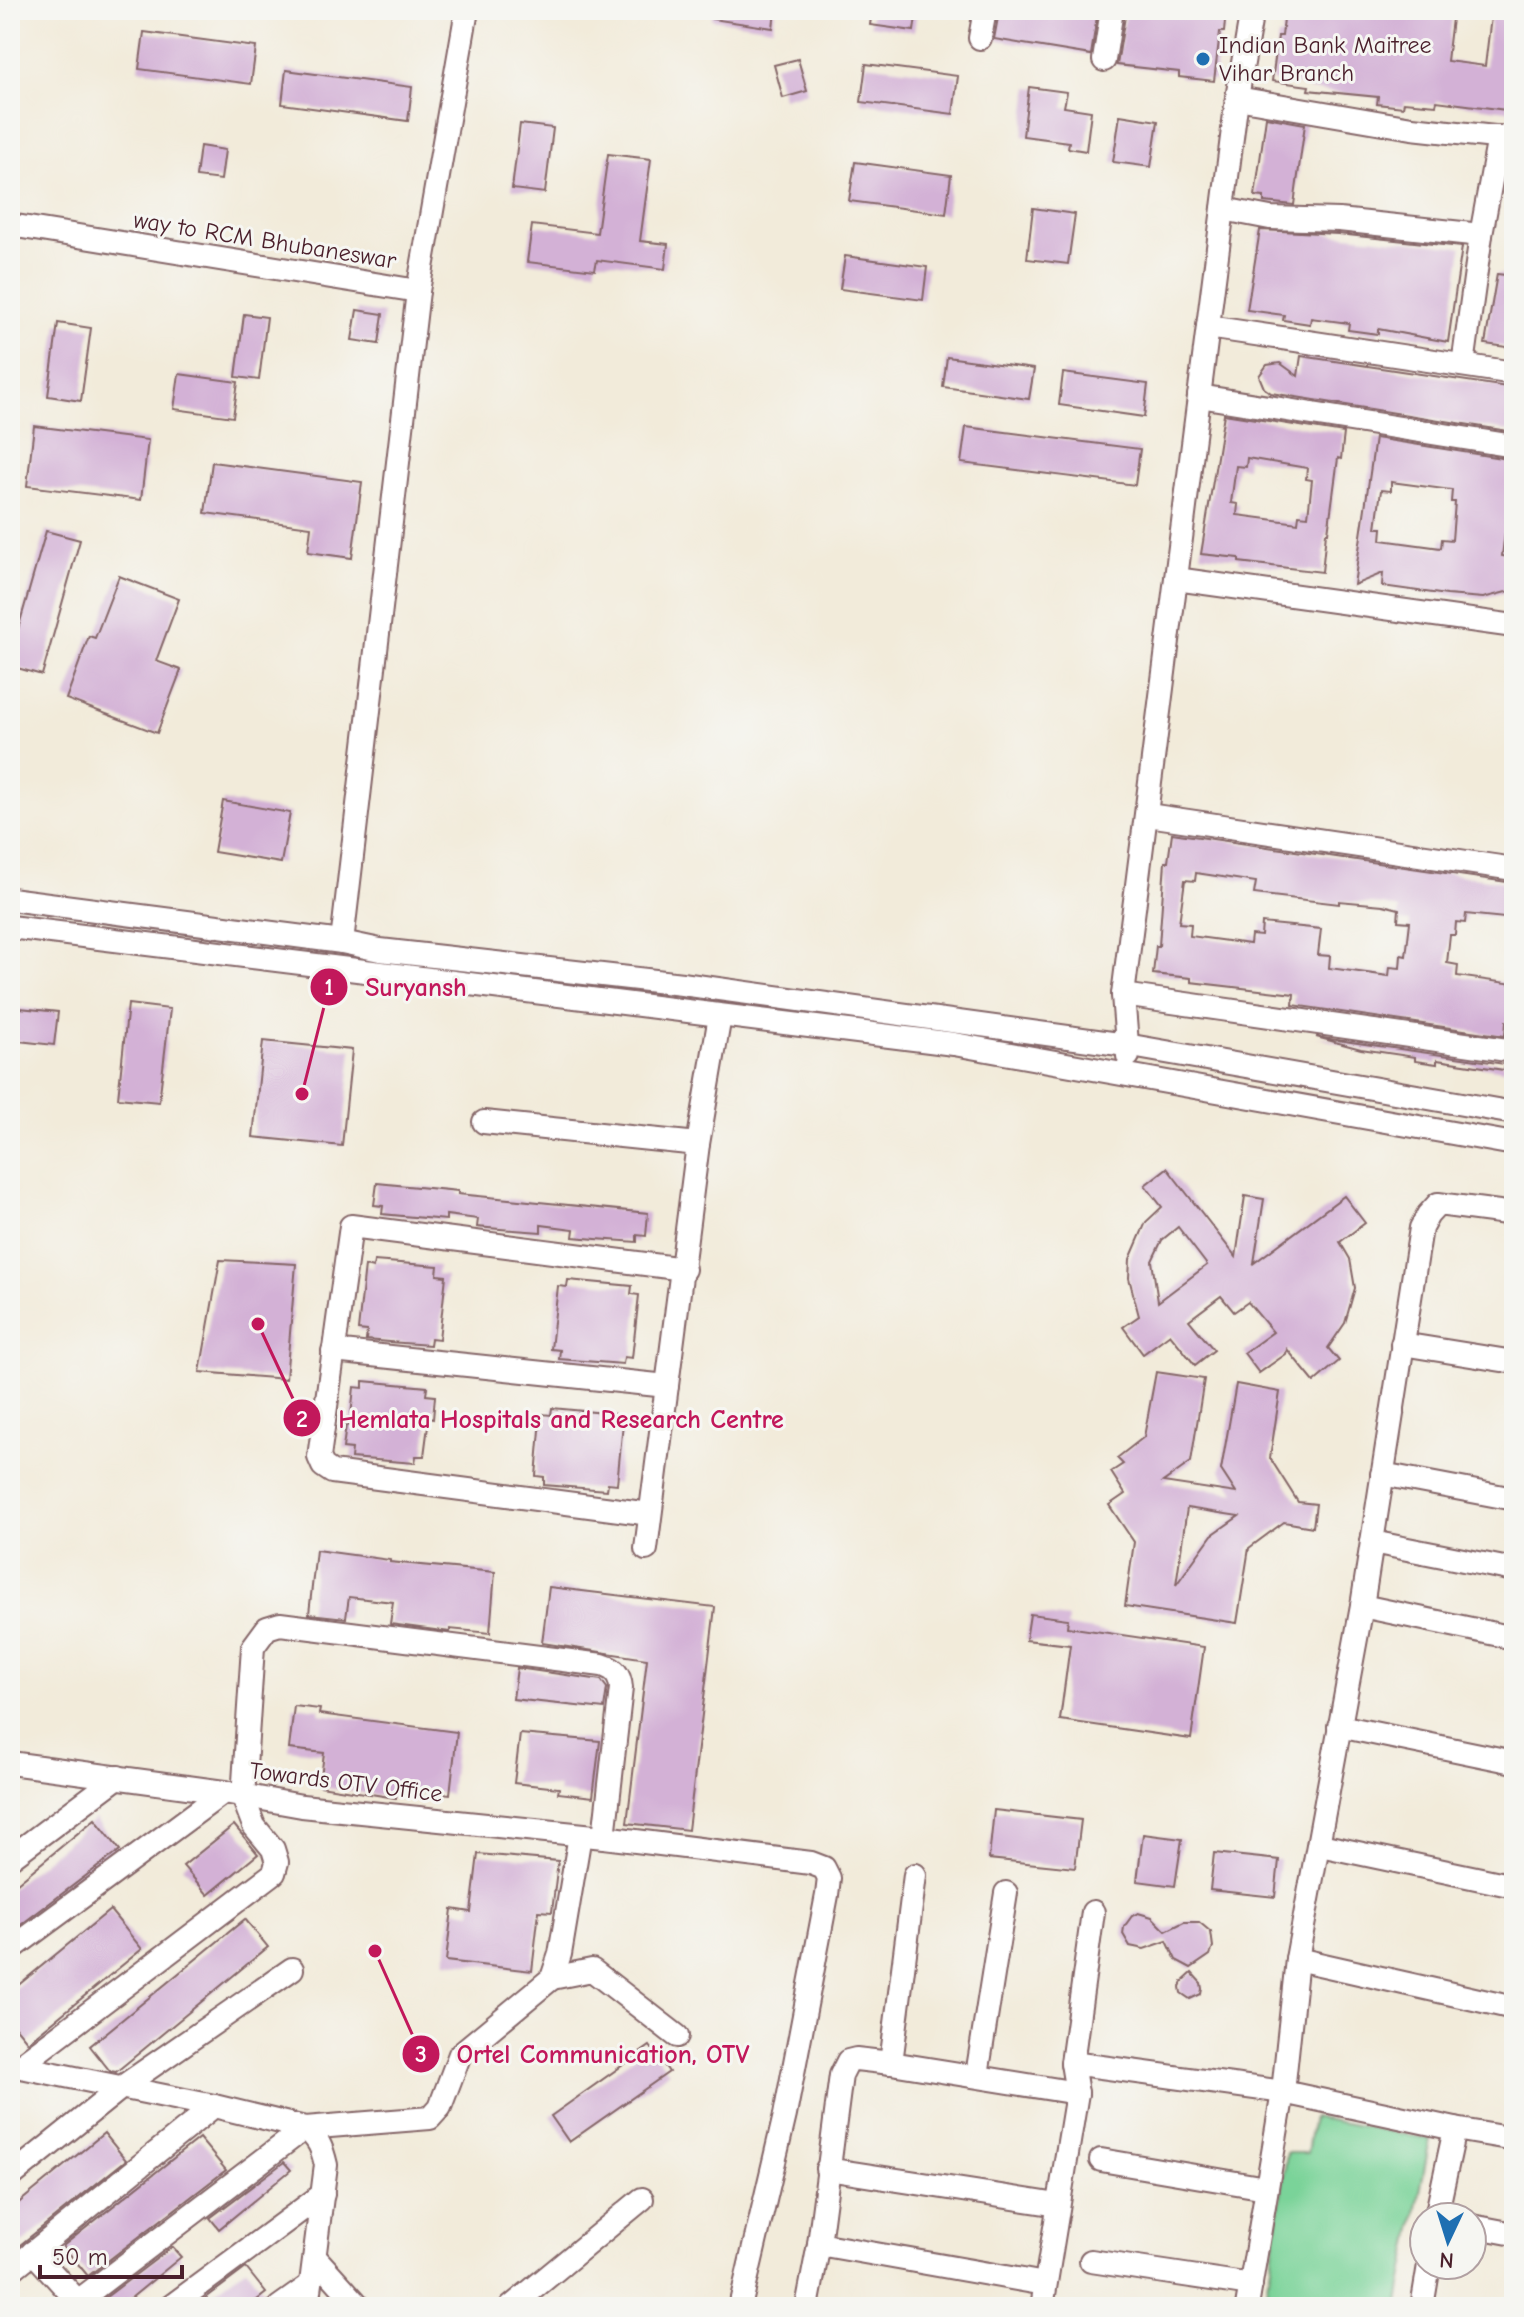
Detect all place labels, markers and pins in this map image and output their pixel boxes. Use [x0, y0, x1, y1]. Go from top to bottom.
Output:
place label: Indian Bank Maitree Vihar Branch [1219, 31, 1432, 87]
marker: Indian Bank Maitree Vihar Branch [1194, 50, 1212, 68]
callout: Suryansh [309, 962, 483, 1012]
callout: Hemlata Hospitals and Research Centre [282, 1393, 800, 1443]
callout: Ortel Communication, OTV [401, 2029, 766, 2079]

